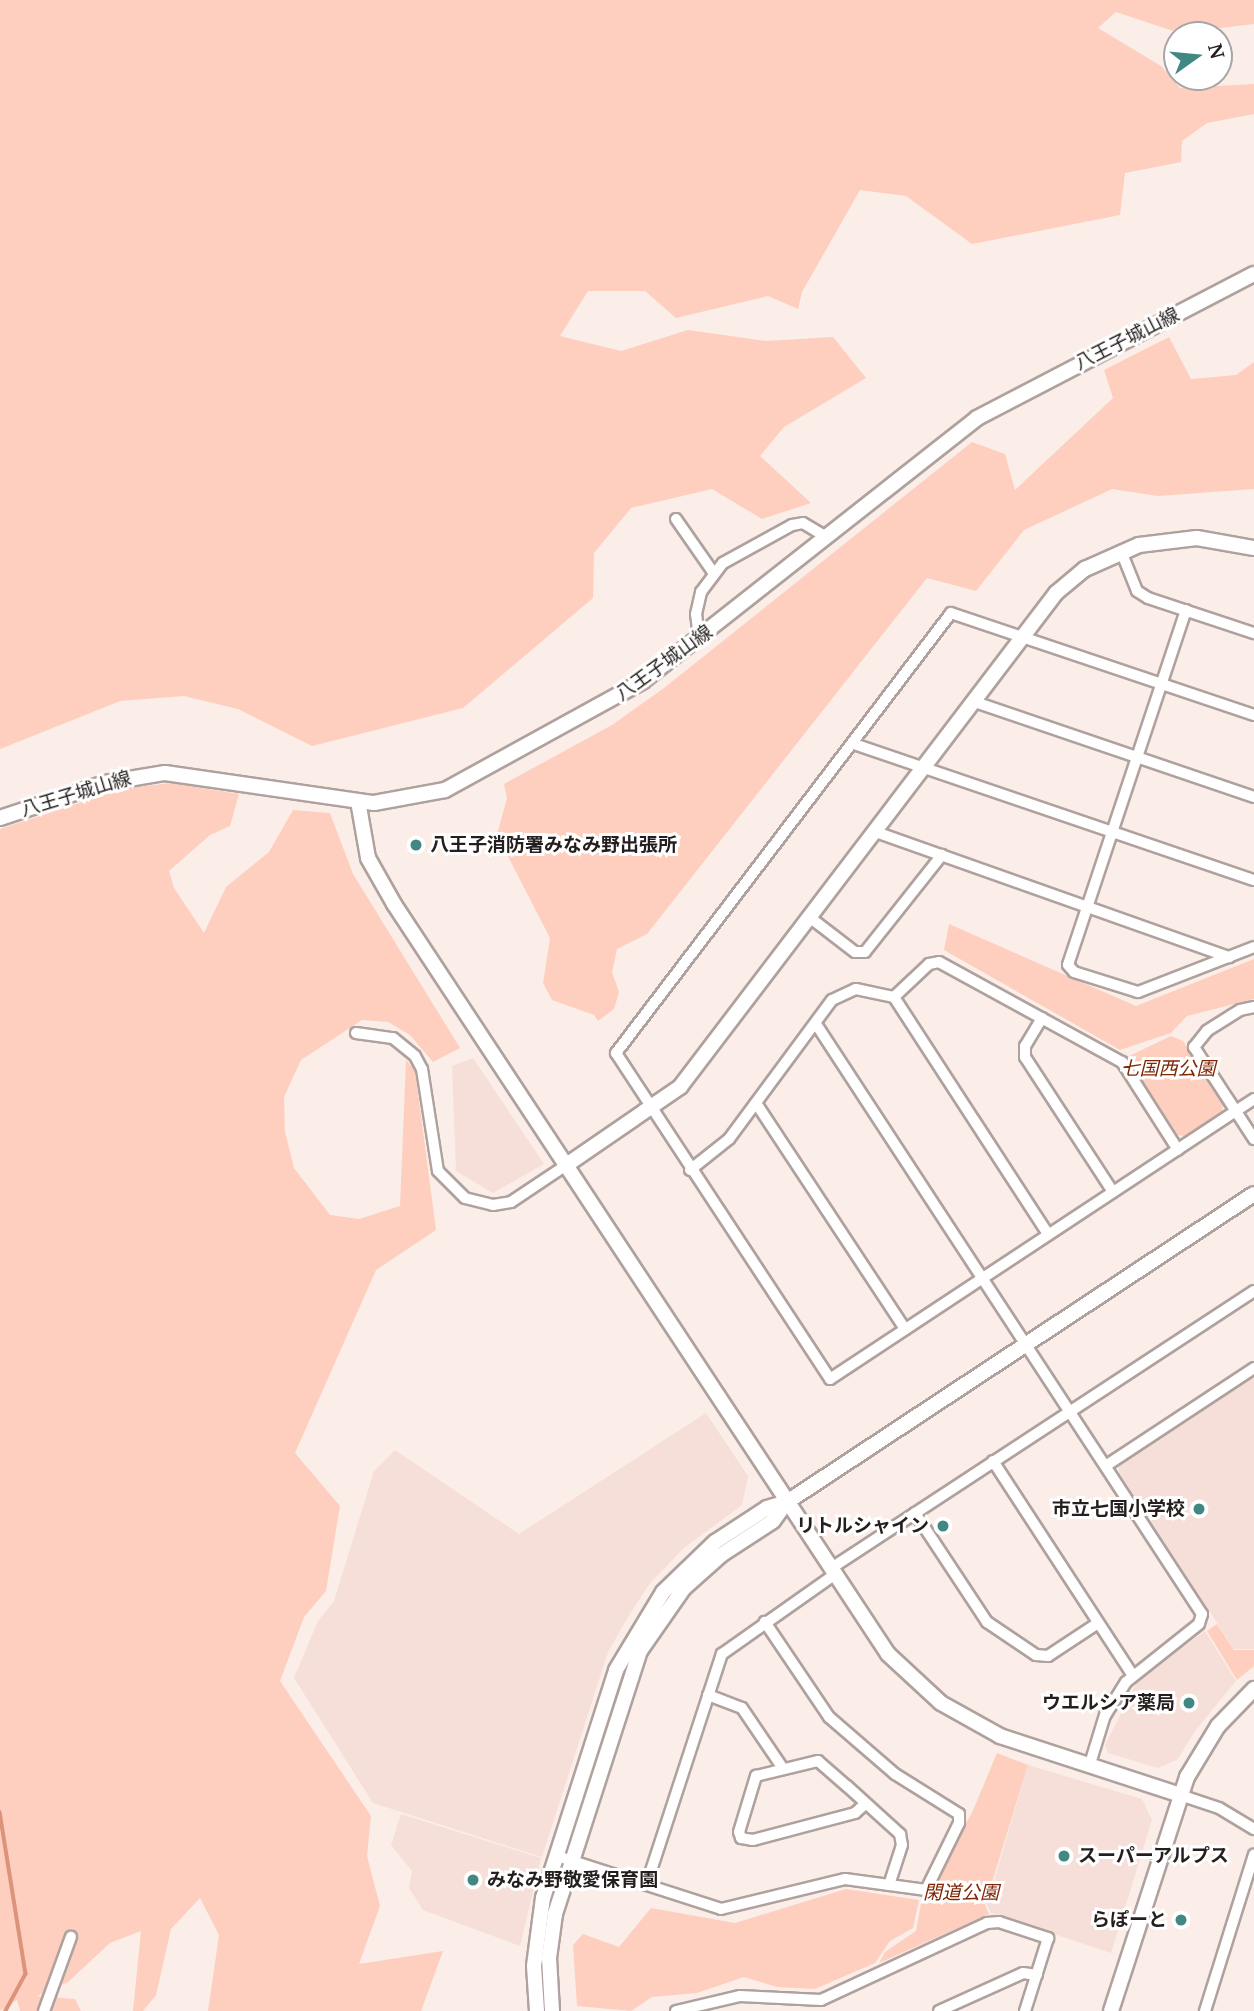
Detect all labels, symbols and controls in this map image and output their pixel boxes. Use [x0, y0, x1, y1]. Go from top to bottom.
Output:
north arrow [1163, 21, 1233, 91]
text: N [1202, 40, 1231, 62]
street label: 八王子城山線 [1071, 303, 1183, 375]
street label: 八王子城山線 [611, 620, 717, 706]
street label: 八王子城山線 [18, 766, 134, 822]
place label: 八王子消防署みなみ野出張所 [430, 834, 677, 856]
marker: 八王子消防署みなみ野出張所 [408, 837, 424, 853]
park label: 七国西公園 [1121, 1058, 1215, 1080]
place label: 市立七国小学校 [1052, 1498, 1185, 1520]
marker: 市立七国小学校 [1191, 1501, 1207, 1517]
place label: リトルシャイン [796, 1515, 929, 1537]
marker: リトルシャイン [935, 1518, 951, 1534]
place label: ウエルシア薬局 [1042, 1692, 1175, 1714]
marker: ウエルシア薬局 [1181, 1695, 1197, 1711]
place label: スーパーアルプス [1078, 1845, 1230, 1867]
marker: スーパーアルプス [1056, 1848, 1072, 1864]
place label: みなみ野敬愛保育園 [487, 1869, 658, 1891]
marker: みなみ野敬愛保育園 [465, 1872, 481, 1888]
park label: 閑道公園 [923, 1882, 999, 1904]
place label: らぽーと [1091, 1909, 1167, 1931]
marker: らぽーと [1173, 1912, 1189, 1928]

